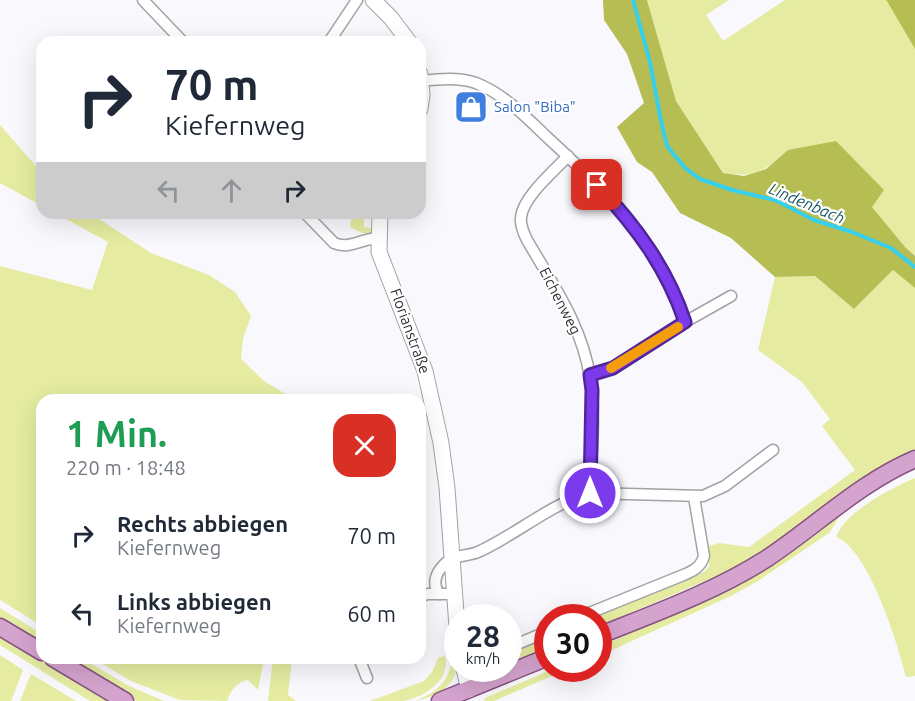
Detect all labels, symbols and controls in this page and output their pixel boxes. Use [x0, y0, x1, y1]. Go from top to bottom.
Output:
icon: right [66, 60, 144, 138]
text: 70 m [165, 61, 259, 108]
shop icon: Salon "Biba" [453, 89, 489, 125]
place label: Salon "Biba" [494, 98, 576, 115]
text: Kiefernweg [165, 110, 306, 140]
pin [571, 159, 622, 210]
icon: arrive [580, 168, 613, 201]
icon: left [152, 174, 185, 207]
icon: ahead [215, 174, 248, 207]
icon: right [278, 174, 311, 207]
water label: Lindenbach [766, 179, 848, 227]
street label: Eichenweg [536, 264, 585, 337]
street label: Florianstraße [387, 286, 434, 376]
text: 1 Min. [66, 413, 167, 454]
button: close [333, 414, 396, 477]
text: 220 m · 18:48 [66, 456, 186, 479]
position arrow [558, 461, 622, 525]
text: Rechts abbiegen [117, 511, 288, 536]
icon: right [66, 519, 99, 552]
text: 70 m [347, 523, 396, 548]
text: Kiefernweg [117, 536, 221, 559]
text: Links abbiegen [117, 589, 272, 614]
icon: left [66, 597, 99, 630]
text: 60 m [347, 601, 396, 626]
speed limit sign: 30 [534, 604, 612, 682]
text: Kiefernweg [117, 614, 221, 637]
text: 28 [466, 619, 500, 653]
text: km/h [466, 650, 500, 667]

